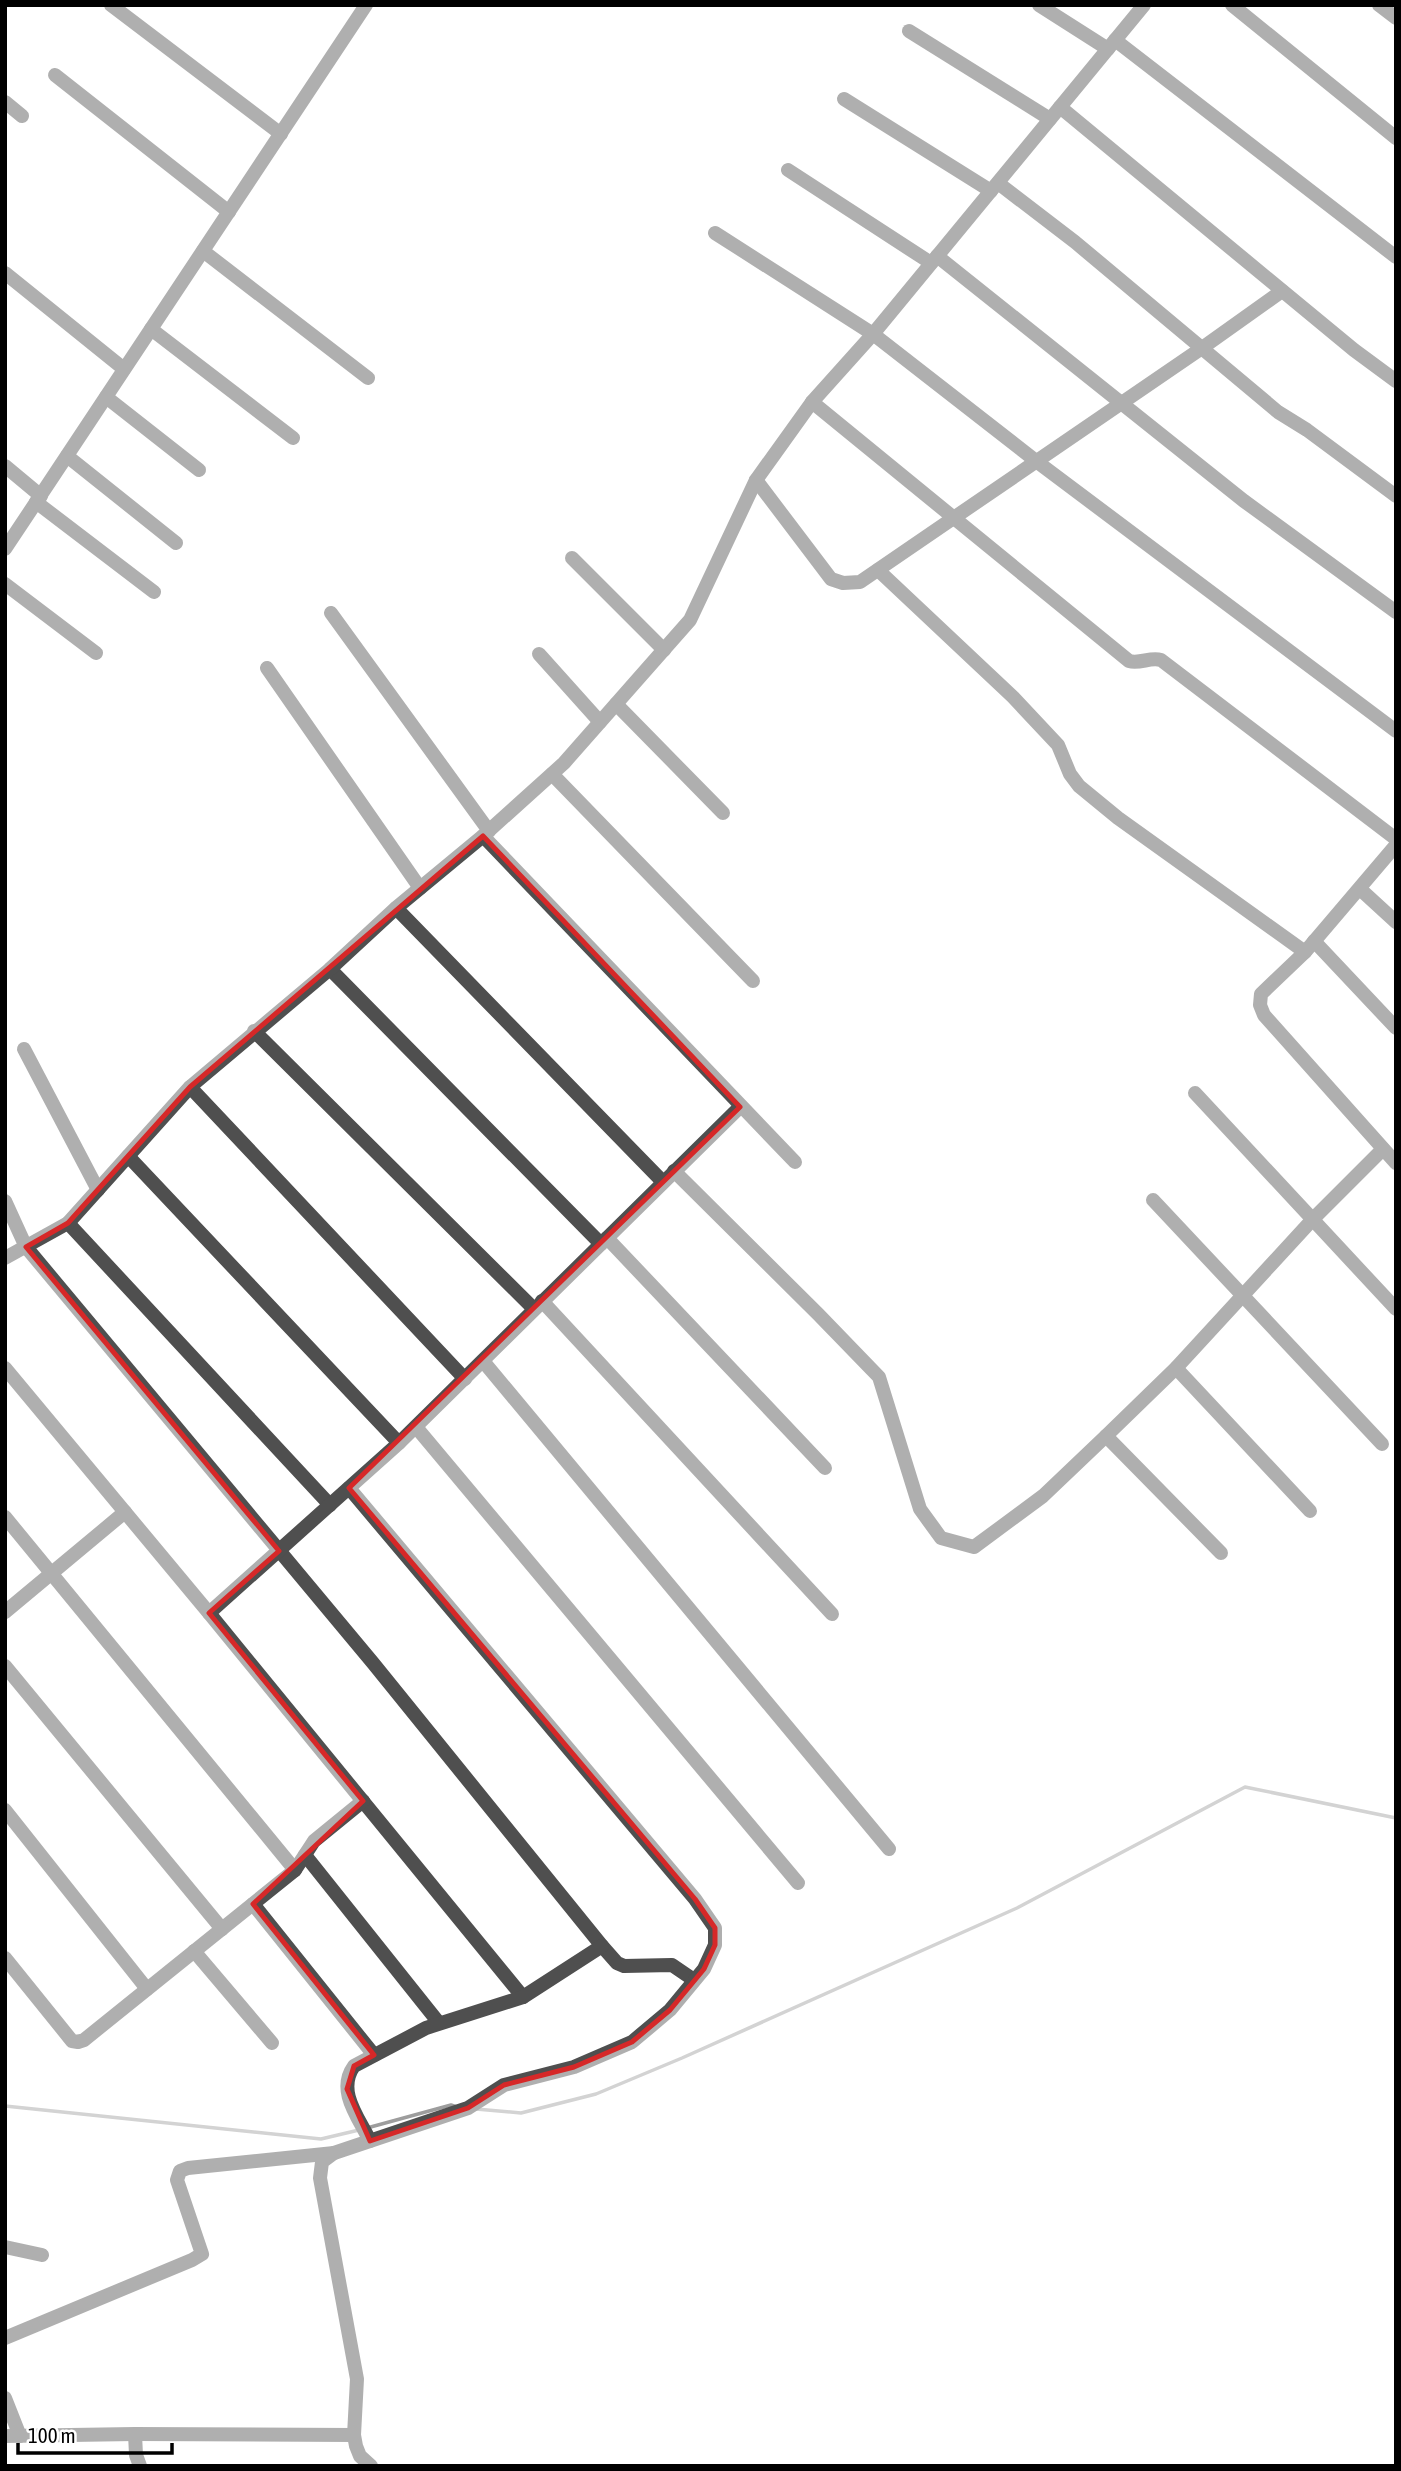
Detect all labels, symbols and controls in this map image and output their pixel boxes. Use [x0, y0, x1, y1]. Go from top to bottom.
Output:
scale bar [18, 2412, 172, 2456]
text: 100 m [28, 2423, 76, 2447]

